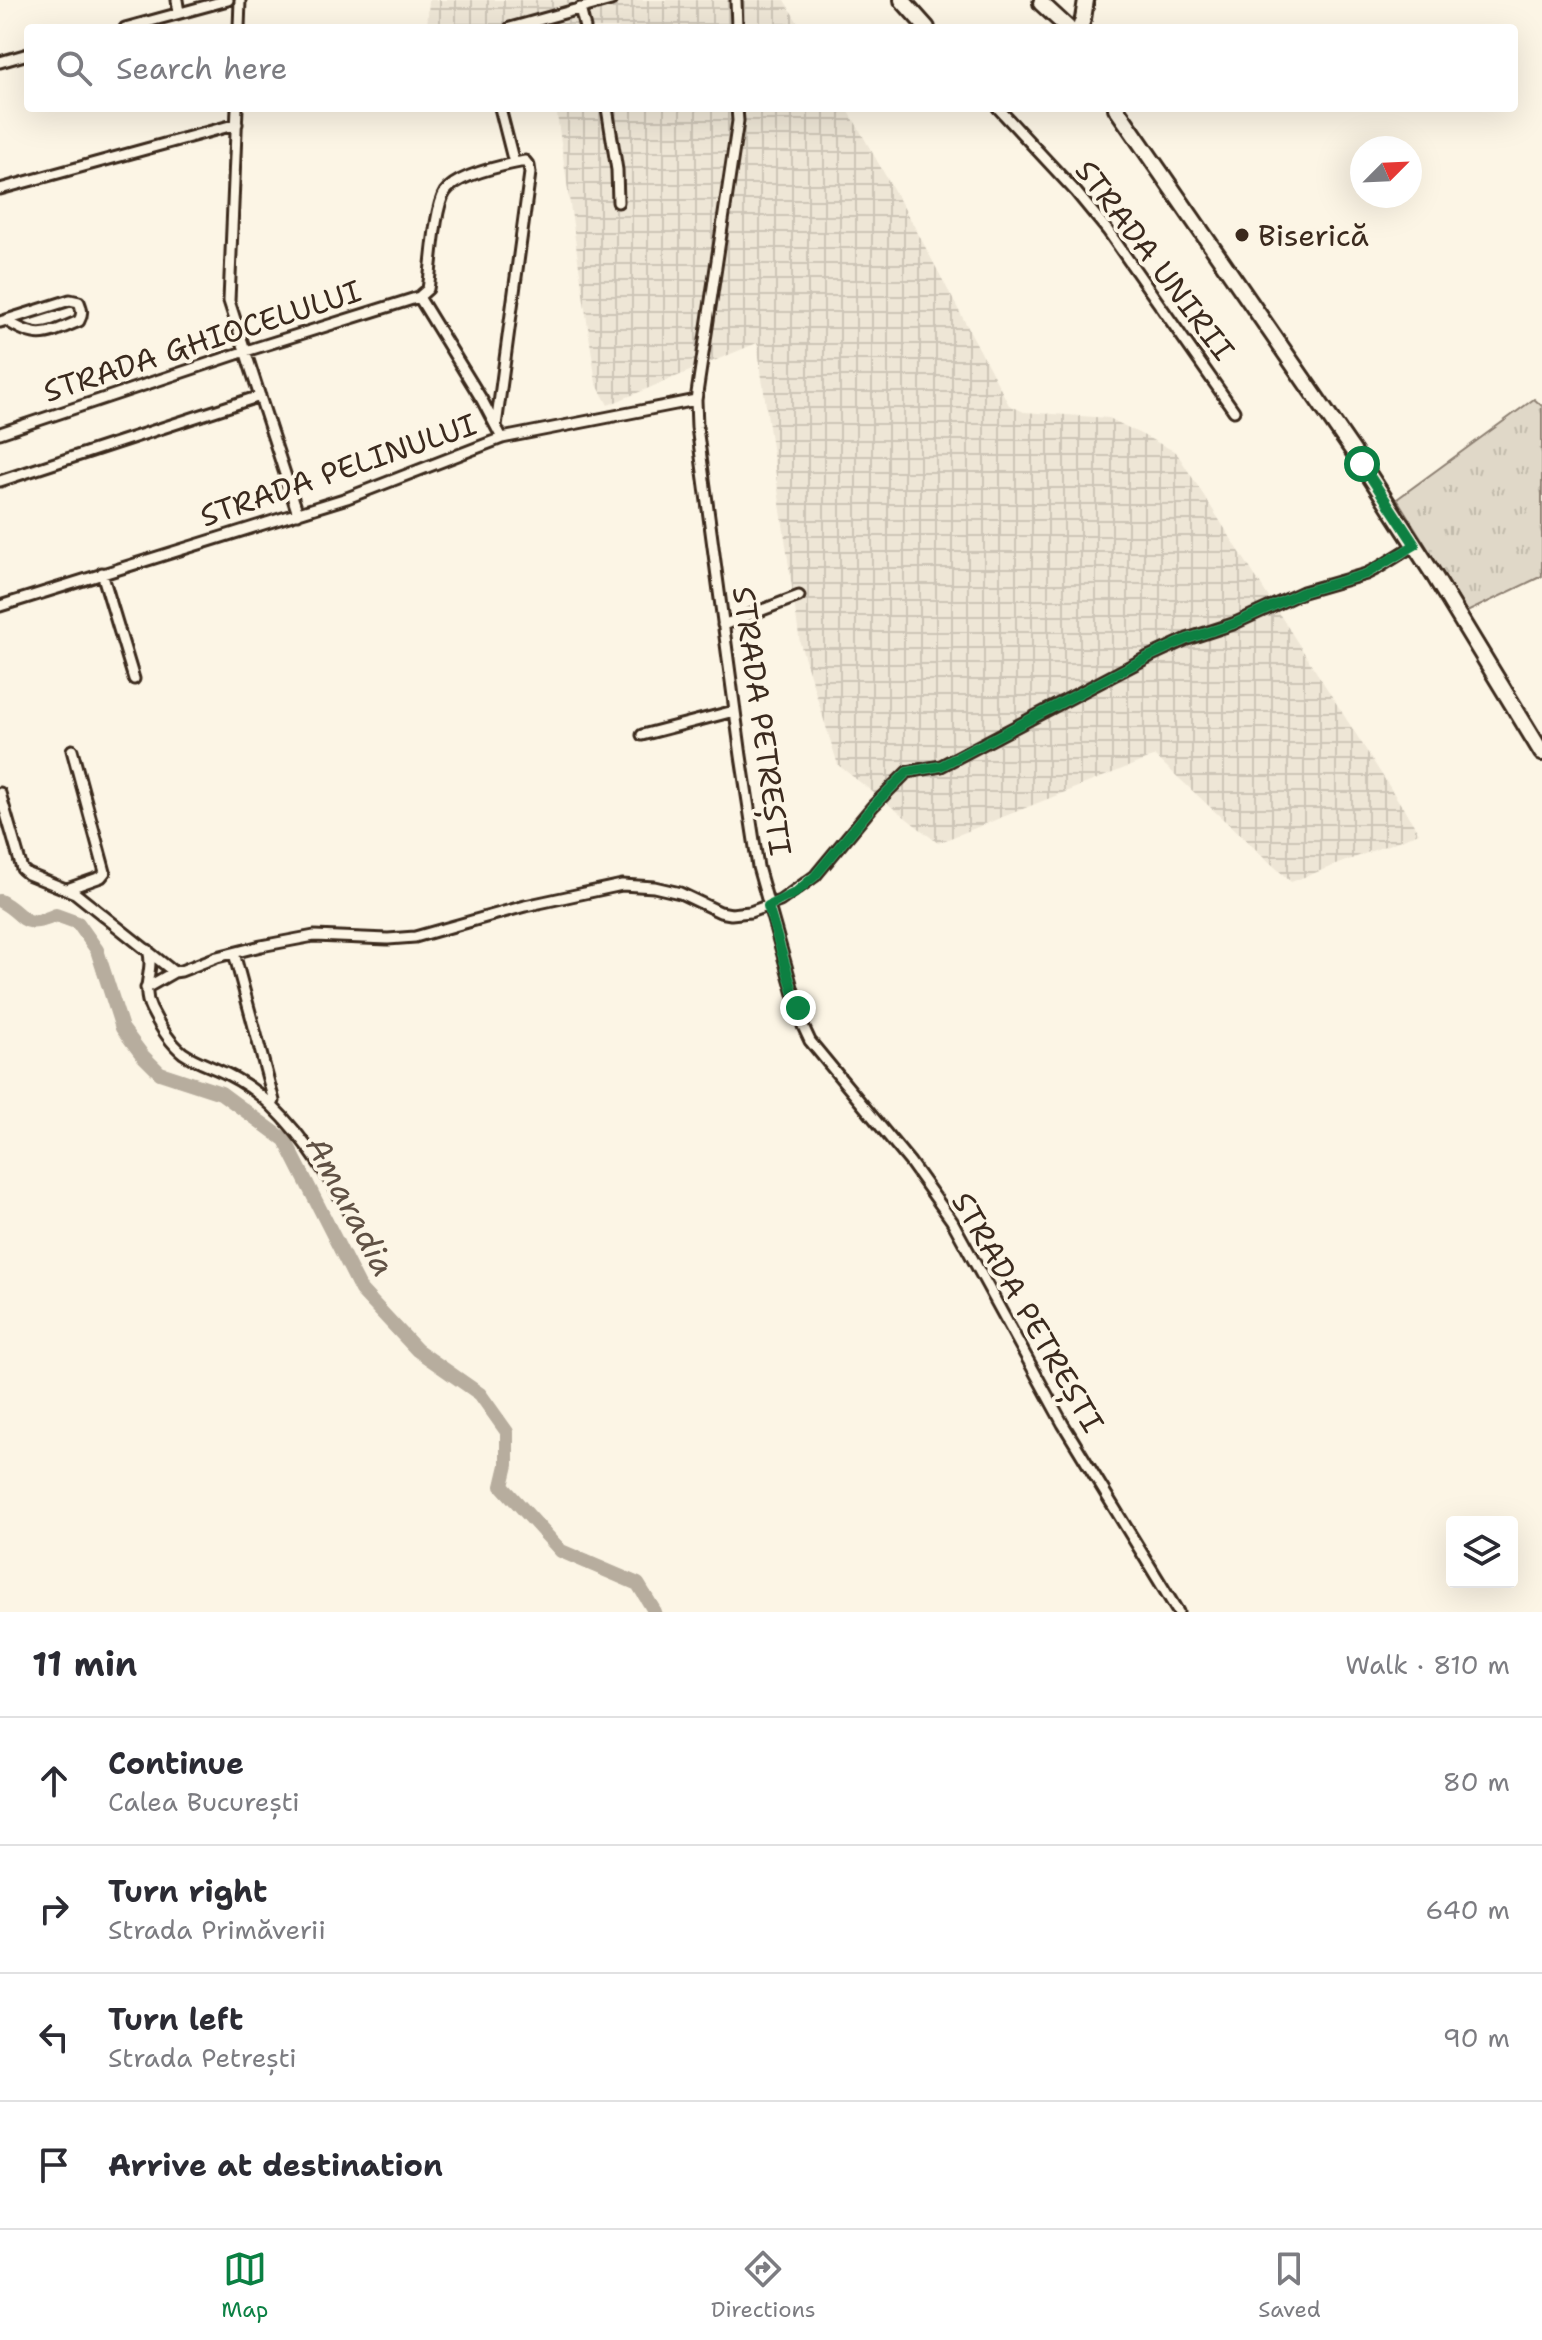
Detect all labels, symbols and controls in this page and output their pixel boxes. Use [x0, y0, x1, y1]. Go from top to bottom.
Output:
search box [24, 24, 1518, 112]
icon: search [52, 46, 96, 90]
text: Search here [116, 48, 287, 89]
north arrow [1350, 136, 1422, 208]
street label: STRADA UNIRII [1066, 151, 1244, 369]
place label: Biserică [1258, 215, 1369, 256]
marker: Biserică [1233, 226, 1251, 244]
street label: STRADA GHIOCELULUI [38, 270, 366, 412]
street label: STRADA PELINULUI [194, 403, 482, 537]
route start [1344, 446, 1380, 482]
street label: STRADA PETREȘTI [723, 584, 801, 858]
route end [780, 990, 816, 1026]
water label: Amaradia [296, 1129, 406, 1283]
street label: STRADA PETREȘTI [942, 1184, 1114, 1440]
map controls [1446, 1516, 1518, 1588]
button: layers [1446, 1516, 1518, 1588]
text: 11 min [32, 1641, 137, 1687]
text: Walk · 810 m [1345, 1647, 1510, 1682]
text: Continue [108, 1743, 244, 1784]
icon: ahead [32, 1759, 76, 1803]
text: 80 m [1443, 1764, 1510, 1799]
text: Calea București [108, 1784, 300, 1819]
text: Turn right [108, 1871, 267, 1912]
icon: right [32, 1887, 76, 1931]
text: 640 m [1425, 1892, 1510, 1927]
text: Strada Primăverii [108, 1912, 326, 1947]
text: Turn left [108, 1999, 243, 2040]
icon: left [32, 2015, 76, 2059]
text: 90 m [1443, 2020, 1510, 2055]
text: Strada Petrești [108, 2040, 297, 2075]
icon: arrive [32, 2143, 76, 2187]
text: Arrive at destination [108, 2145, 443, 2186]
tab: Map [221, 2247, 268, 2324]
tab: Directions [711, 2247, 816, 2324]
tab: Saved [1258, 2247, 1321, 2324]

